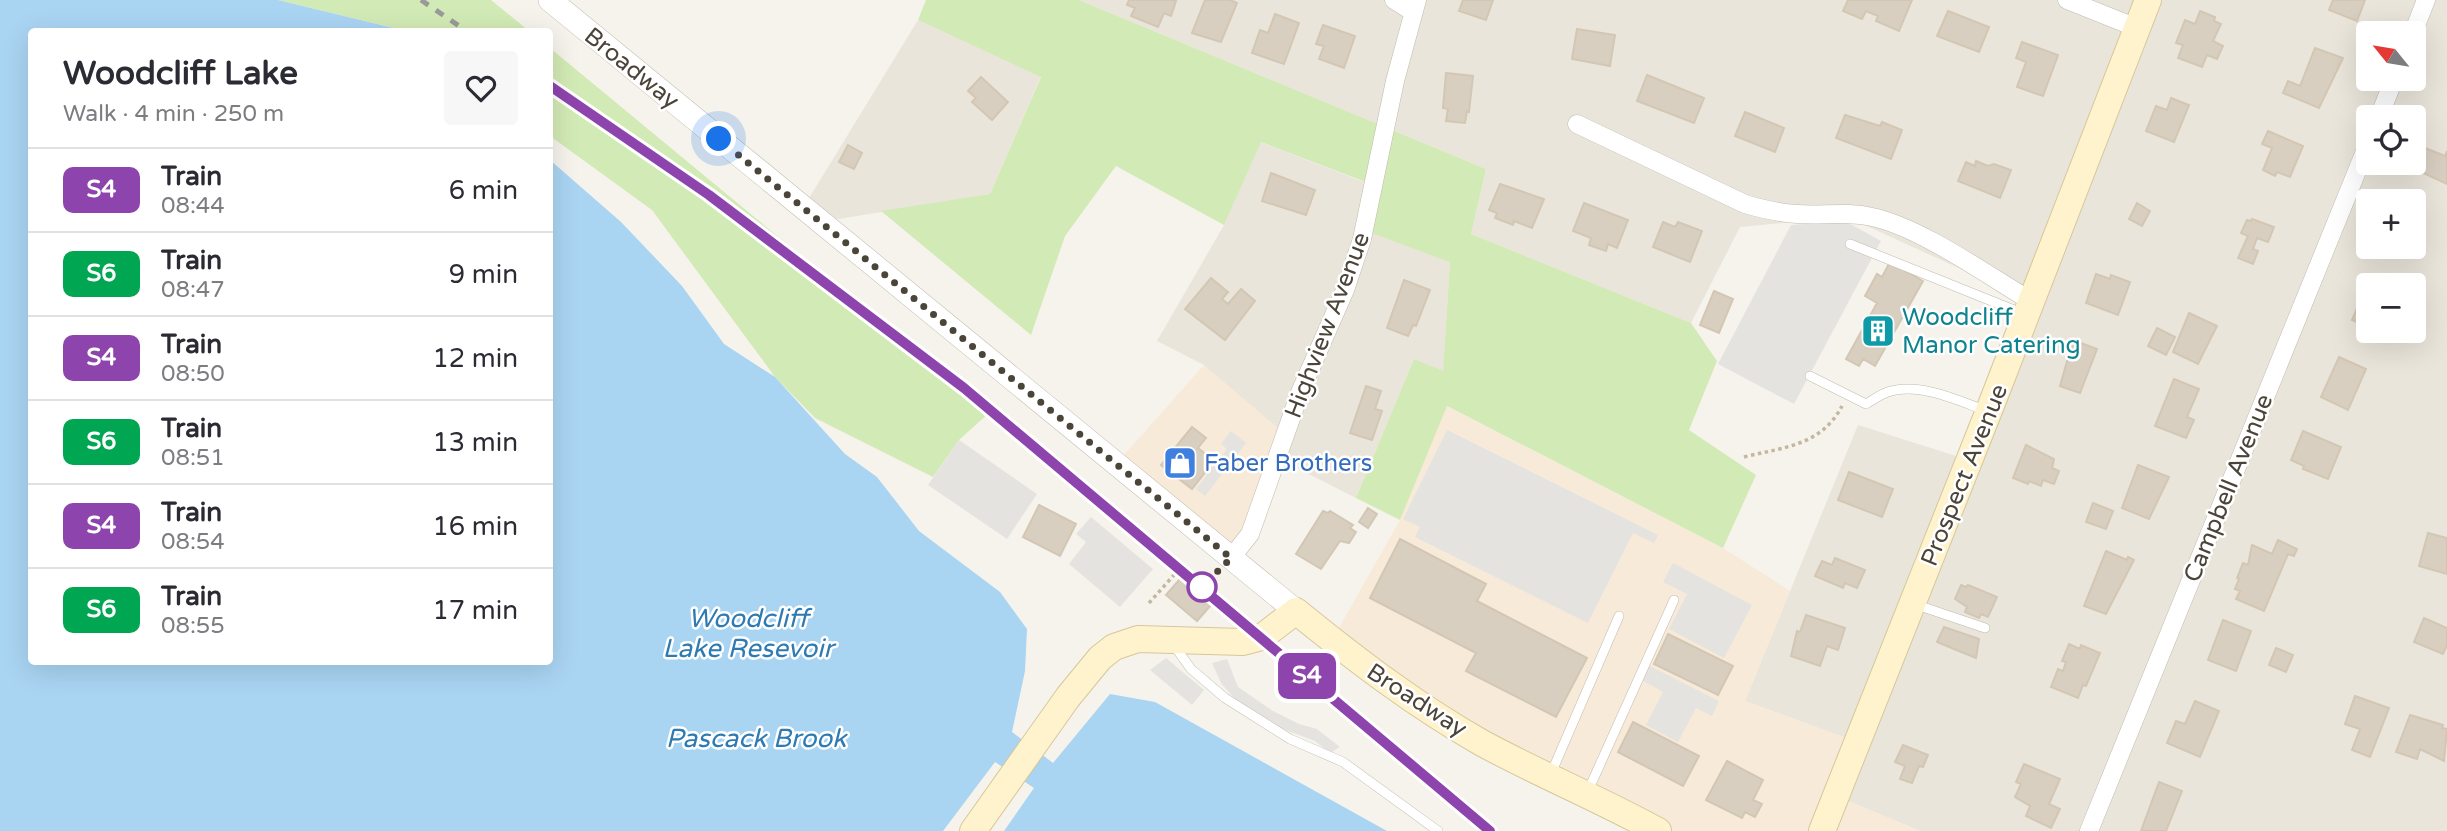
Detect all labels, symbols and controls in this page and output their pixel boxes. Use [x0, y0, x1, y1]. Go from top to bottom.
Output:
street label: Broadway [578, 21, 685, 115]
north arrow [2356, 21, 2426, 91]
map controls [2356, 21, 2426, 343]
button: heart [444, 51, 518, 125]
text: Woodcliff Lake [63, 54, 298, 93]
text: Walk · 4 min · 250 m [63, 100, 284, 128]
button: locate [2356, 105, 2426, 175]
your location [701, 121, 736, 156]
text: Train [161, 161, 222, 192]
text: S4 [87, 175, 116, 204]
text: 6 min [449, 175, 518, 206]
button: + [2356, 189, 2426, 259]
text: 08:44 [161, 192, 225, 220]
street label: Highview Avenue [1279, 228, 1376, 422]
text: Train [161, 245, 222, 276]
text: S6 [87, 259, 116, 288]
text: 9 min [449, 259, 518, 290]
button: − [2356, 273, 2426, 343]
text: 08:47 [161, 276, 225, 304]
place label: Woodcliff Manor Catering [1902, 303, 2081, 360]
building icon: Woodcliff Manor Catering [1859, 312, 1897, 350]
text: Train [161, 329, 222, 360]
text: S4 [87, 343, 116, 372]
text: 12 min [432, 343, 518, 374]
text: 08:50 [161, 360, 225, 388]
street label: Prospect Avenue [1915, 380, 2014, 570]
street label: Campbell Avenue [2178, 390, 2279, 586]
text: Train [161, 413, 222, 444]
text: S6 [87, 427, 116, 456]
text: 13 min [432, 427, 518, 458]
text: 08:51 [161, 444, 225, 472]
shop icon: Faber Brothers [1161, 444, 1199, 482]
place label: Faber Brothers [1204, 449, 1372, 478]
text: Train [161, 497, 222, 528]
text: S4 [87, 511, 116, 540]
text: 16 min [432, 511, 518, 542]
text: 08:54 [161, 528, 225, 556]
unlabelled marker [1187, 572, 1217, 602]
text: Train [161, 581, 222, 612]
text: S6 [87, 595, 116, 624]
text: 17 min [432, 595, 518, 626]
water label: Woodcliff Lake Resevoir [662, 603, 837, 664]
text: 08:55 [161, 612, 225, 640]
line badge: S4 [1276, 653, 1338, 699]
street label: Broadway [1361, 657, 1472, 744]
text: S4 [1292, 661, 1322, 690]
water label: Pascack Brook [666, 723, 848, 754]

